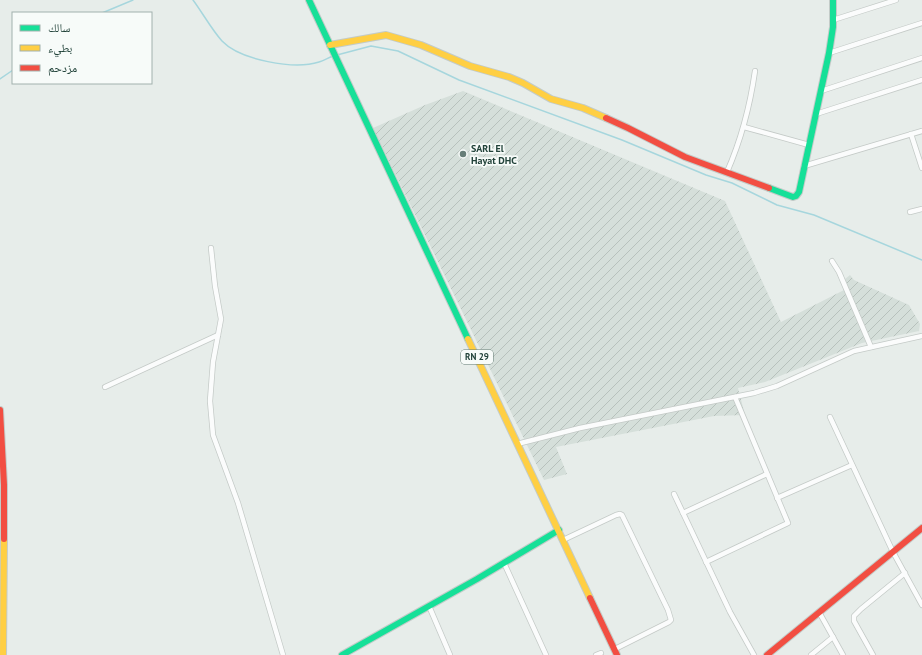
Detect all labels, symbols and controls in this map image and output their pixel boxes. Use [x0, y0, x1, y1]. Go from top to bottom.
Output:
legend [12, 12, 152, 84]
text: سالك [48, 20, 70, 35]
text: بطيء [48, 40, 72, 58]
text: مزدحم [48, 60, 77, 76]
place label: SARL El Hayat DHC [471, 142, 517, 167]
marker: SARL El Hayat DHC [458, 149, 468, 159]
road number: RN 29 [461, 350, 493, 364]

